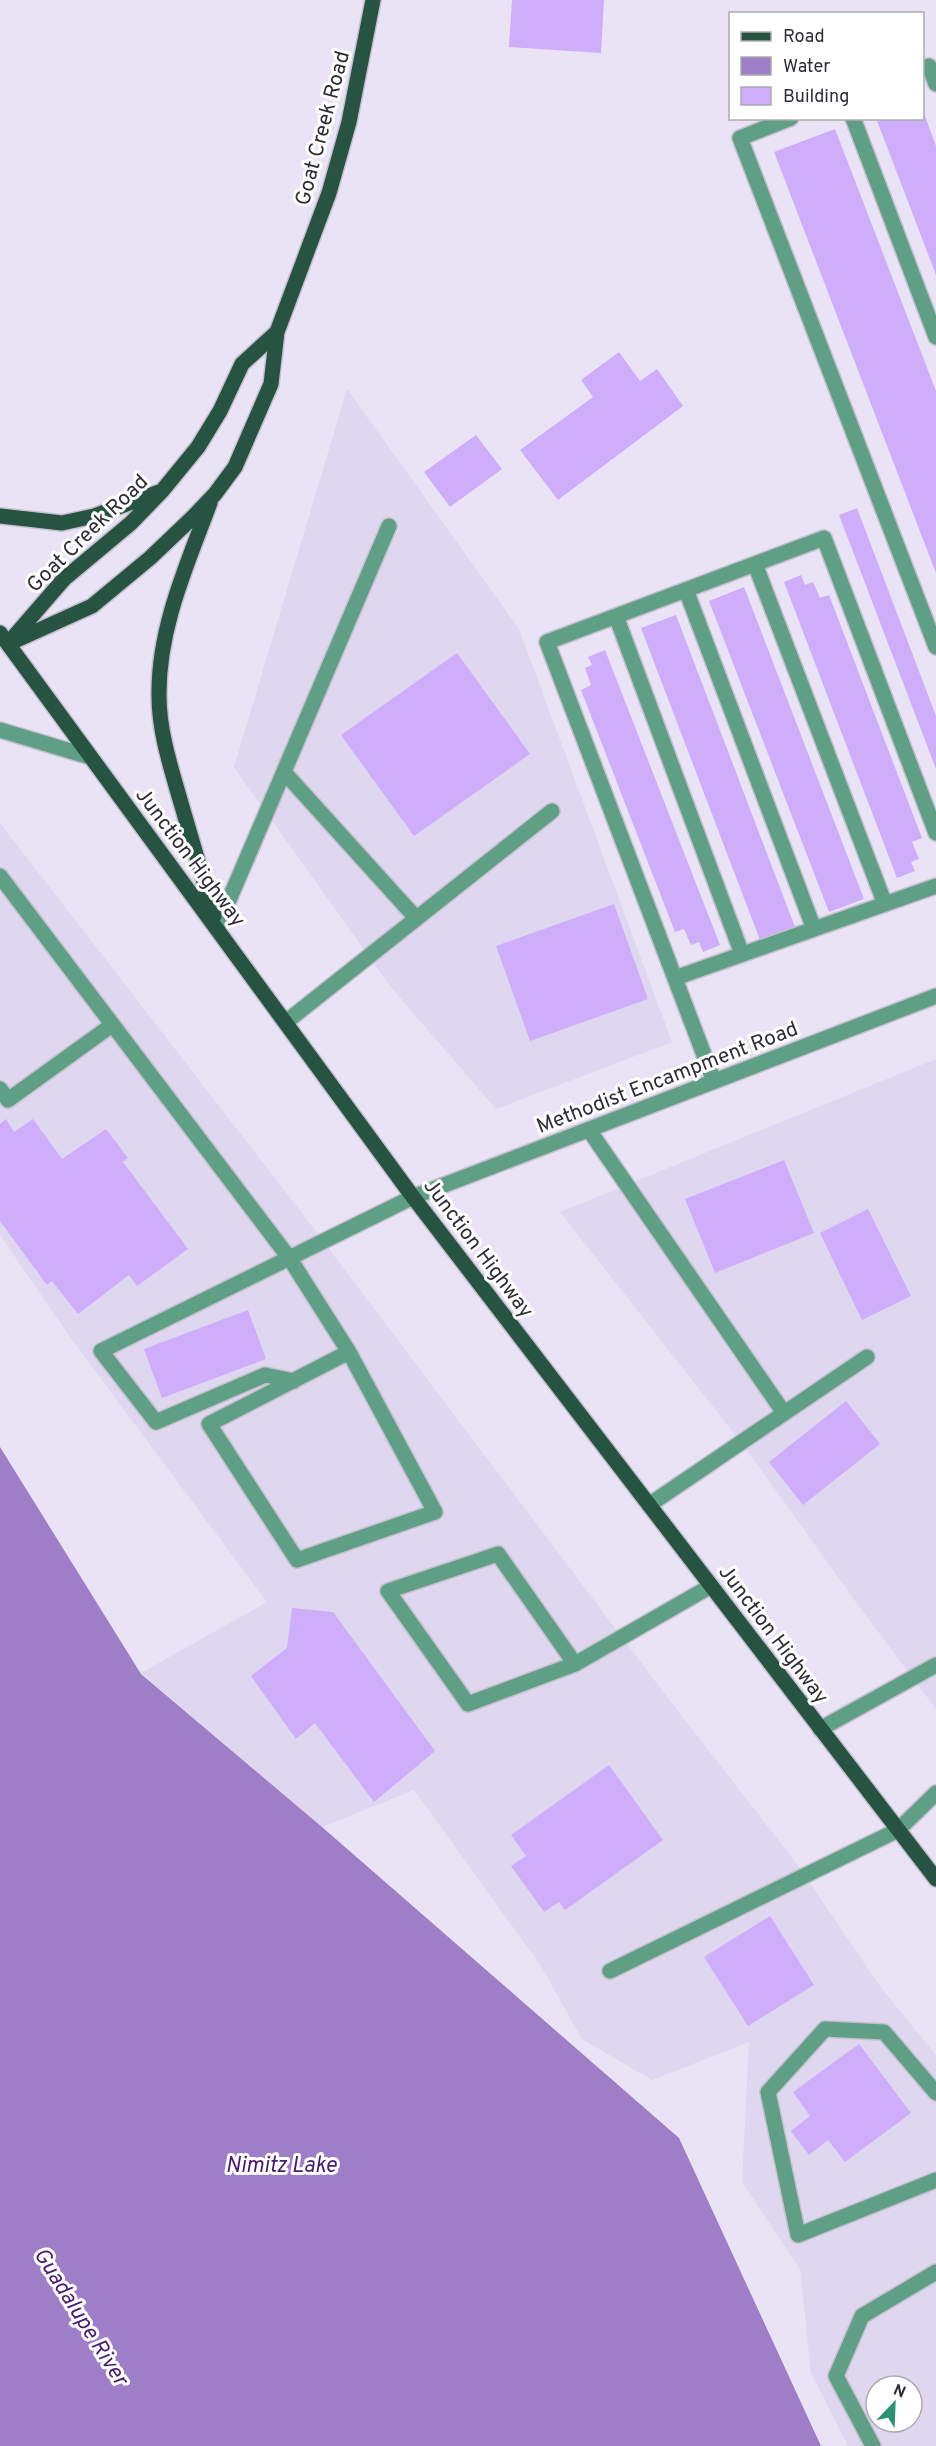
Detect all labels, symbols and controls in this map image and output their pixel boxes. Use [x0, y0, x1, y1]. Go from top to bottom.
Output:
legend [729, 12, 924, 120]
text: Road [783, 26, 825, 49]
street label: Goat Creek Road [290, 48, 357, 209]
text: Water [783, 56, 830, 79]
text: Building [783, 86, 849, 109]
street label: Goat Creek Road [21, 469, 155, 599]
street label: Junction Highway [129, 783, 251, 933]
street label: Methodist Encampment Road [533, 1016, 802, 1141]
street label: Junction Highway [417, 1174, 539, 1324]
street label: Junction Highway [712, 1560, 834, 1710]
water label: Nimitz Lake [226, 2153, 337, 2180]
water label: Guadalupe River [27, 2243, 134, 2393]
north arrow [864, 2374, 924, 2434]
text: N [890, 2381, 908, 2403]

